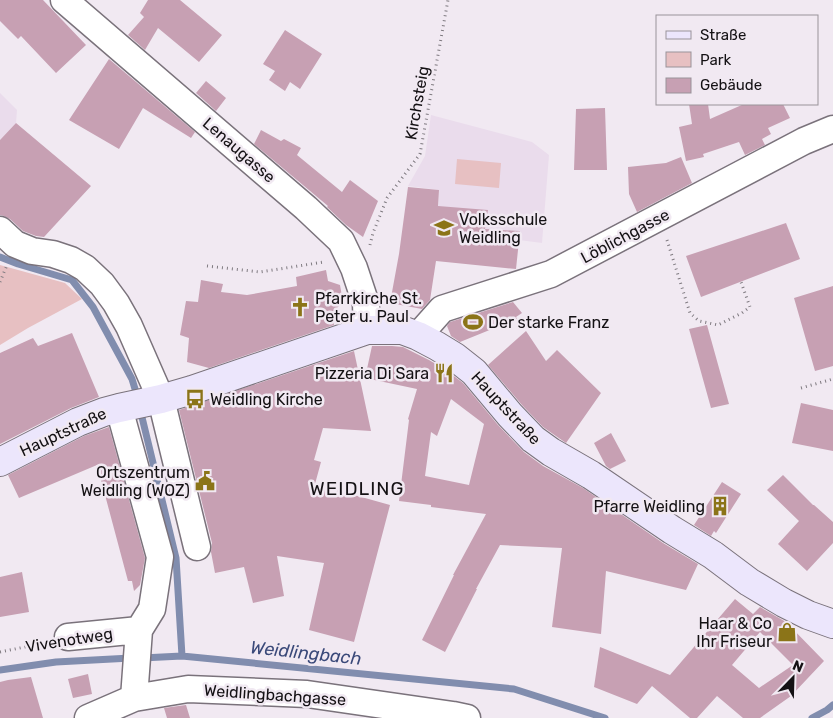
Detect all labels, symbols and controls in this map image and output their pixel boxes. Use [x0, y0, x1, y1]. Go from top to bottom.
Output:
legend [656, 15, 818, 105]
text: Straße [700, 26, 746, 44]
text: Park [700, 51, 731, 69]
street label: Kirchsteig [401, 65, 433, 141]
text: Gebäude [700, 76, 762, 94]
street label: Lenaugasse [199, 113, 279, 187]
street label: Löblichgasse [577, 205, 673, 267]
place label: Volksschule Weidling [459, 210, 547, 247]
school or university icon: Volksschule Weidling [433, 217, 455, 239]
place label: Pfarrkirche St. Peter u. Paul [315, 289, 422, 326]
church icon: Pfarrkirche St. Peter u. Paul [289, 296, 311, 318]
sports icon: Der starke Franz [462, 311, 484, 333]
place label: Der starke Franz [488, 313, 609, 332]
restaurant icon: Pizzeria Di Sara [433, 362, 455, 384]
place label: Pizzeria Di Sara [315, 364, 429, 383]
street label: Hauptstraße [467, 367, 545, 449]
bus stop icon: Weidling Kirche [184, 388, 206, 410]
place label: Weidling Kirche [210, 390, 323, 409]
street label: Hauptstraße [17, 404, 109, 460]
place label: Ortszentrum Weidling (WOZ) [80, 463, 190, 500]
public building icon: Ortszentrum Weidling (WOZ) [194, 470, 216, 492]
district label: WEIDLING [309, 477, 405, 500]
building icon: Pfarre Weidling [709, 495, 731, 517]
place label: Pfarre Weidling [593, 497, 705, 516]
place label: Haar & Co Ihr Friseur [696, 614, 772, 651]
shop icon: Haar & Co Ihr Friseur [776, 621, 798, 643]
street label: Vivenotweg [24, 624, 114, 656]
water label: Weidlingbach [249, 636, 363, 670]
north arrow [768, 653, 818, 703]
text: N [790, 657, 806, 676]
street label: Weidlingbachgasse [203, 681, 347, 709]

